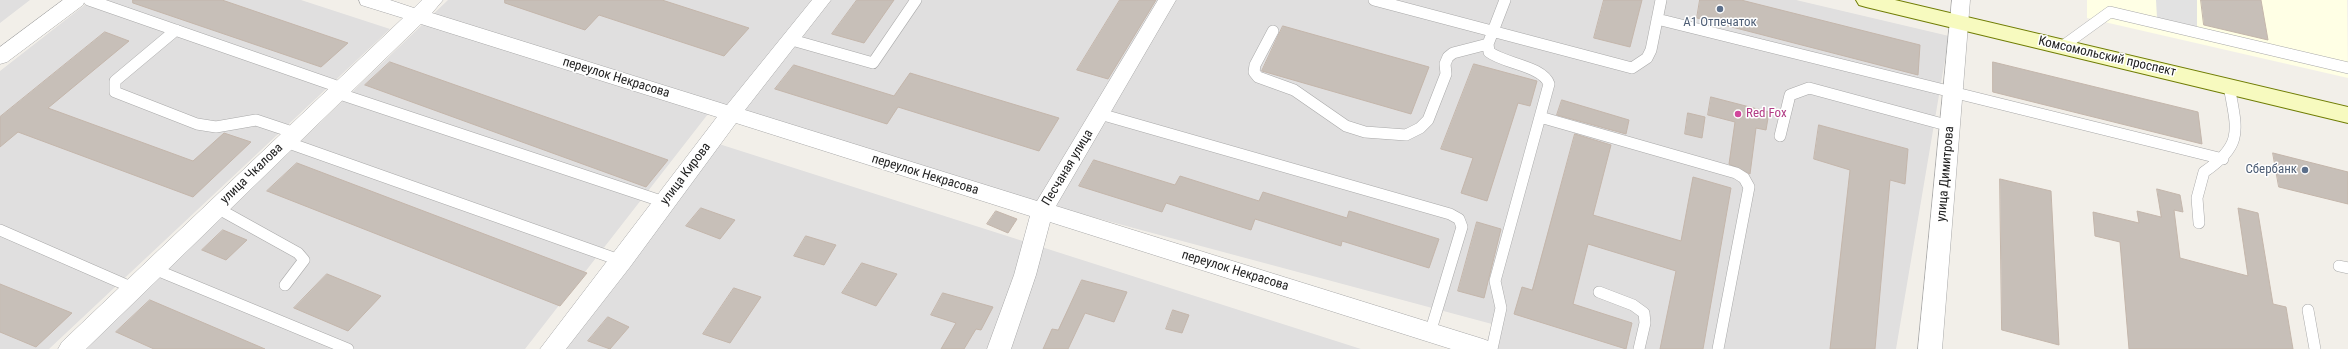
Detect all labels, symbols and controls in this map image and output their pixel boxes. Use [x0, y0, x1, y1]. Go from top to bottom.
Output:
marker: А1 Отпечаток [1715, 4, 1725, 14]
place label: А1 Отпечаток [1683, 15, 1757, 31]
street label: Комсомольский проспект [2037, 34, 2177, 80]
street label: переулок Некрасова [561, 54, 671, 102]
place label: Red Fox [1746, 106, 1787, 122]
marker: Red Fox [1733, 109, 1743, 119]
street label: улица Димитрова [1934, 126, 1958, 222]
street label: Песчаная улица [1039, 127, 1097, 209]
street label: улица Чкалова [218, 140, 286, 208]
street label: улица Кирова [658, 140, 714, 208]
street label: переулок Некрасова [870, 151, 980, 199]
place label: Сбербанк [2245, 162, 2297, 178]
marker: Сбербанк [2300, 165, 2310, 175]
street label: переулок Некрасова [1180, 247, 1290, 295]

